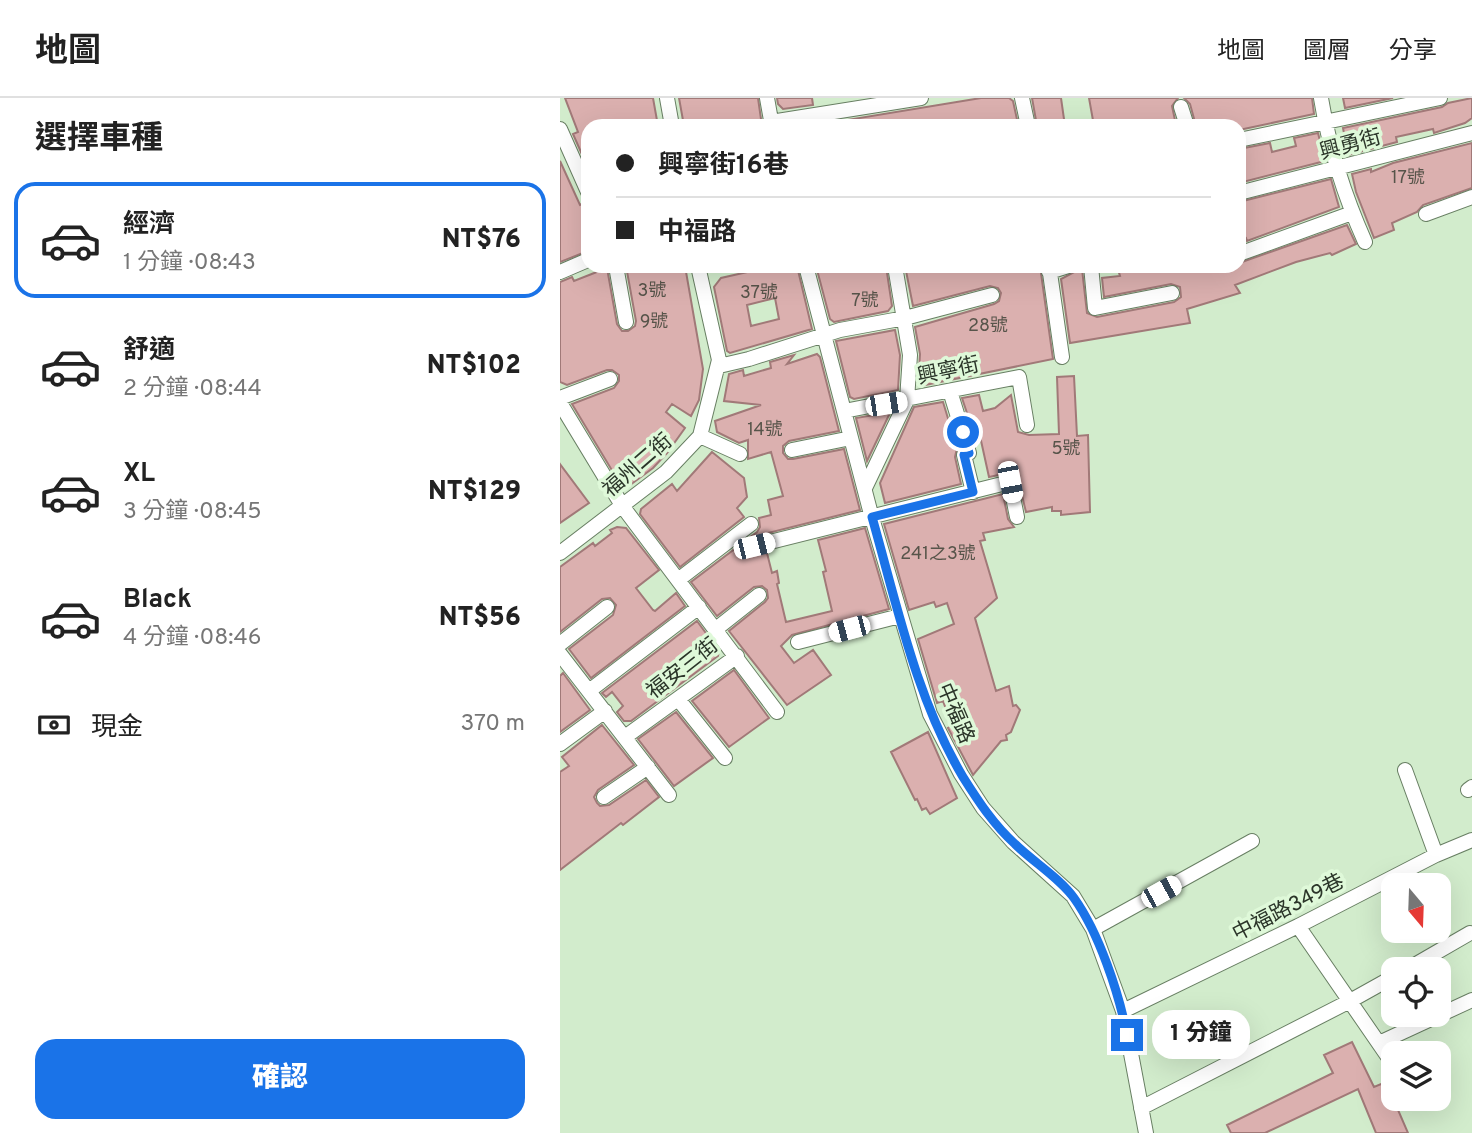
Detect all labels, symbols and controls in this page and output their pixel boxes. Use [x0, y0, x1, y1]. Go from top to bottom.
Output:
text: 地圖 [35, 32, 101, 74]
text: 地圖 [1217, 37, 1265, 67]
text: 圖層 [1303, 37, 1351, 67]
text: 分享 [1389, 37, 1437, 67]
text: 選擇車種 [35, 120, 163, 160]
street label: 興勇街 [1316, 124, 1384, 167]
text: 興寧街16巷 [658, 150, 788, 183]
house number: 17號 [1391, 167, 1425, 190]
icon: car [39, 209, 102, 272]
text: 經濟 [123, 209, 175, 242]
text: 中福路 [658, 217, 736, 250]
text: NT$76 [442, 224, 521, 257]
text: 1 分鐘 · 08:43 [123, 249, 256, 278]
house number: 3號 [638, 280, 666, 303]
house number: 37號 [740, 282, 778, 305]
house number: 7號 [851, 290, 879, 313]
house number: 9號 [640, 311, 668, 334]
house number: 28號 [968, 315, 1008, 338]
icon: car [39, 335, 102, 398]
text: 舒適 [123, 335, 175, 368]
text: NT$102 [427, 350, 521, 383]
street label: 興寧街 [915, 352, 982, 391]
text: 2 分鐘 · 08:44 [123, 375, 262, 404]
car [864, 390, 909, 418]
route start [947, 416, 979, 448]
house number: 14號 [747, 419, 783, 442]
street label: 福州二街 [597, 428, 679, 504]
house number: 5號 [1051, 438, 1081, 461]
text: XL [123, 458, 155, 491]
car [996, 459, 1025, 505]
icon: car [39, 461, 102, 524]
text: NT$129 [428, 476, 521, 509]
text: 3 分鐘 · 08:45 [123, 498, 262, 527]
car [732, 531, 777, 561]
house number: 241之3號 [900, 543, 976, 566]
text: Black [123, 584, 192, 617]
icon: car [39, 587, 102, 650]
text: NT$56 [439, 602, 521, 635]
car [826, 613, 873, 645]
text: 4 分鐘 · 08:46 [123, 624, 262, 653]
street label: 福安三街 [642, 633, 724, 706]
street label: 中福路 [930, 679, 979, 748]
icon: cash [35, 706, 73, 744]
text: 370 m [460, 710, 525, 739]
text: 現金 [91, 712, 143, 745]
street label: 中福路349巷 [1228, 869, 1349, 948]
car [1138, 873, 1185, 911]
north arrow [1381, 873, 1451, 943]
map controls [1381, 873, 1451, 1111]
button: locate [1381, 957, 1451, 1027]
callout: 1 分鐘 [1152, 1010, 1250, 1060]
route end [1111, 1019, 1143, 1051]
text: 1 分鐘 [1170, 1020, 1232, 1049]
button: 確認 [35, 1039, 525, 1119]
button: layers [1381, 1041, 1451, 1111]

